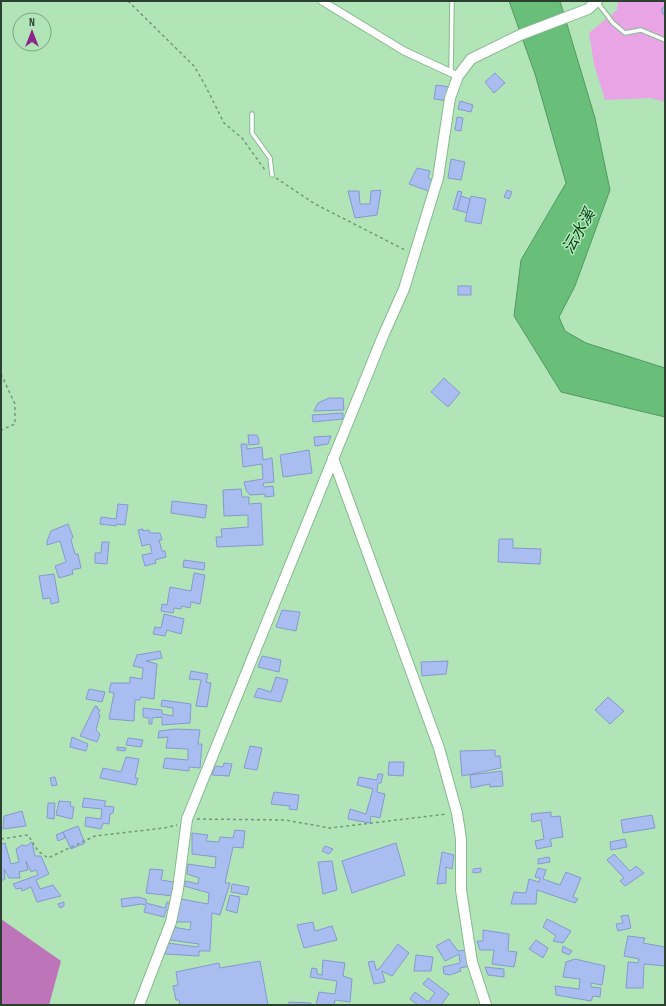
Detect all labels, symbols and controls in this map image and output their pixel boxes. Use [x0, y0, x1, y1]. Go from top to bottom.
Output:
north arrow [12, 12, 52, 52]
text: N [29, 16, 35, 29]
water label: 沄水溪 [559, 204, 601, 257]

